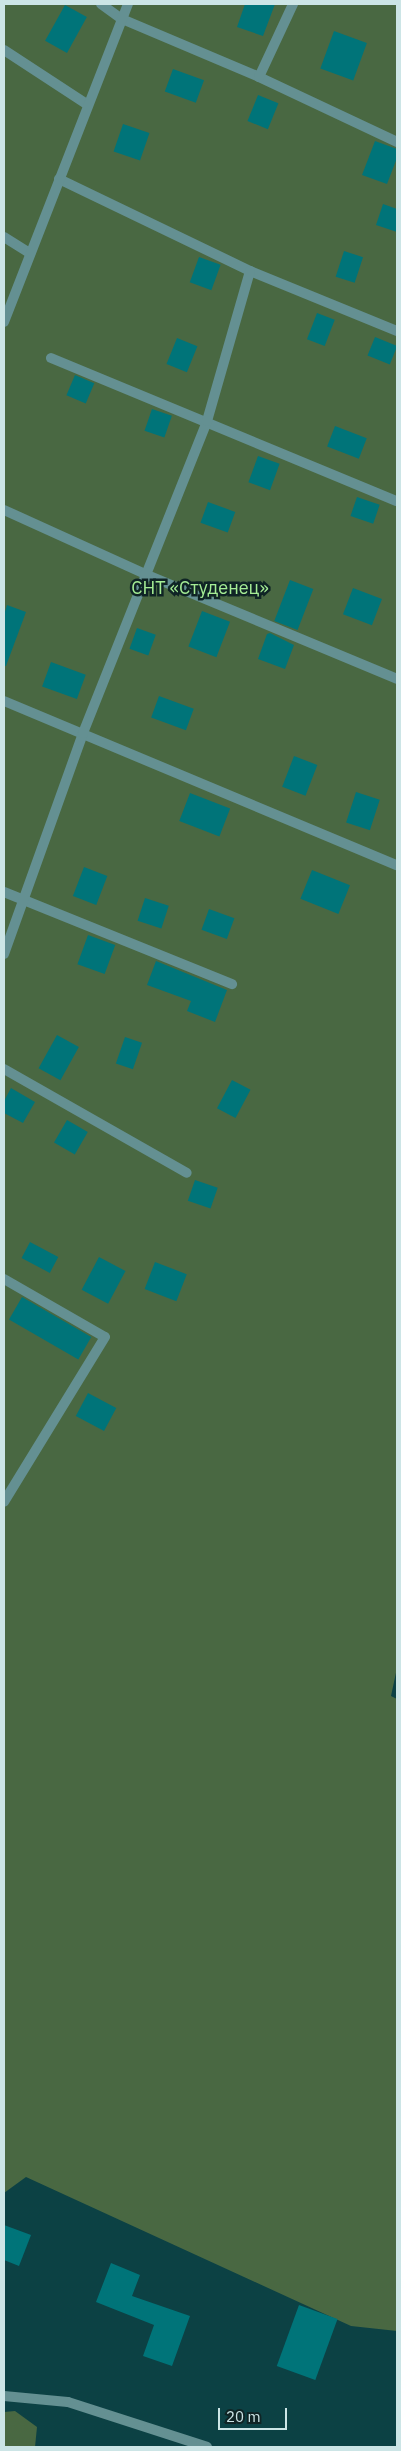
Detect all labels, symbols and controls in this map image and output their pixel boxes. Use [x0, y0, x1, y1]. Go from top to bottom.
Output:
park label: СНТ «Студенец» [131, 577, 269, 599]
scale bar [221, 2398, 290, 2430]
text: 20 m [226, 2407, 261, 2426]

